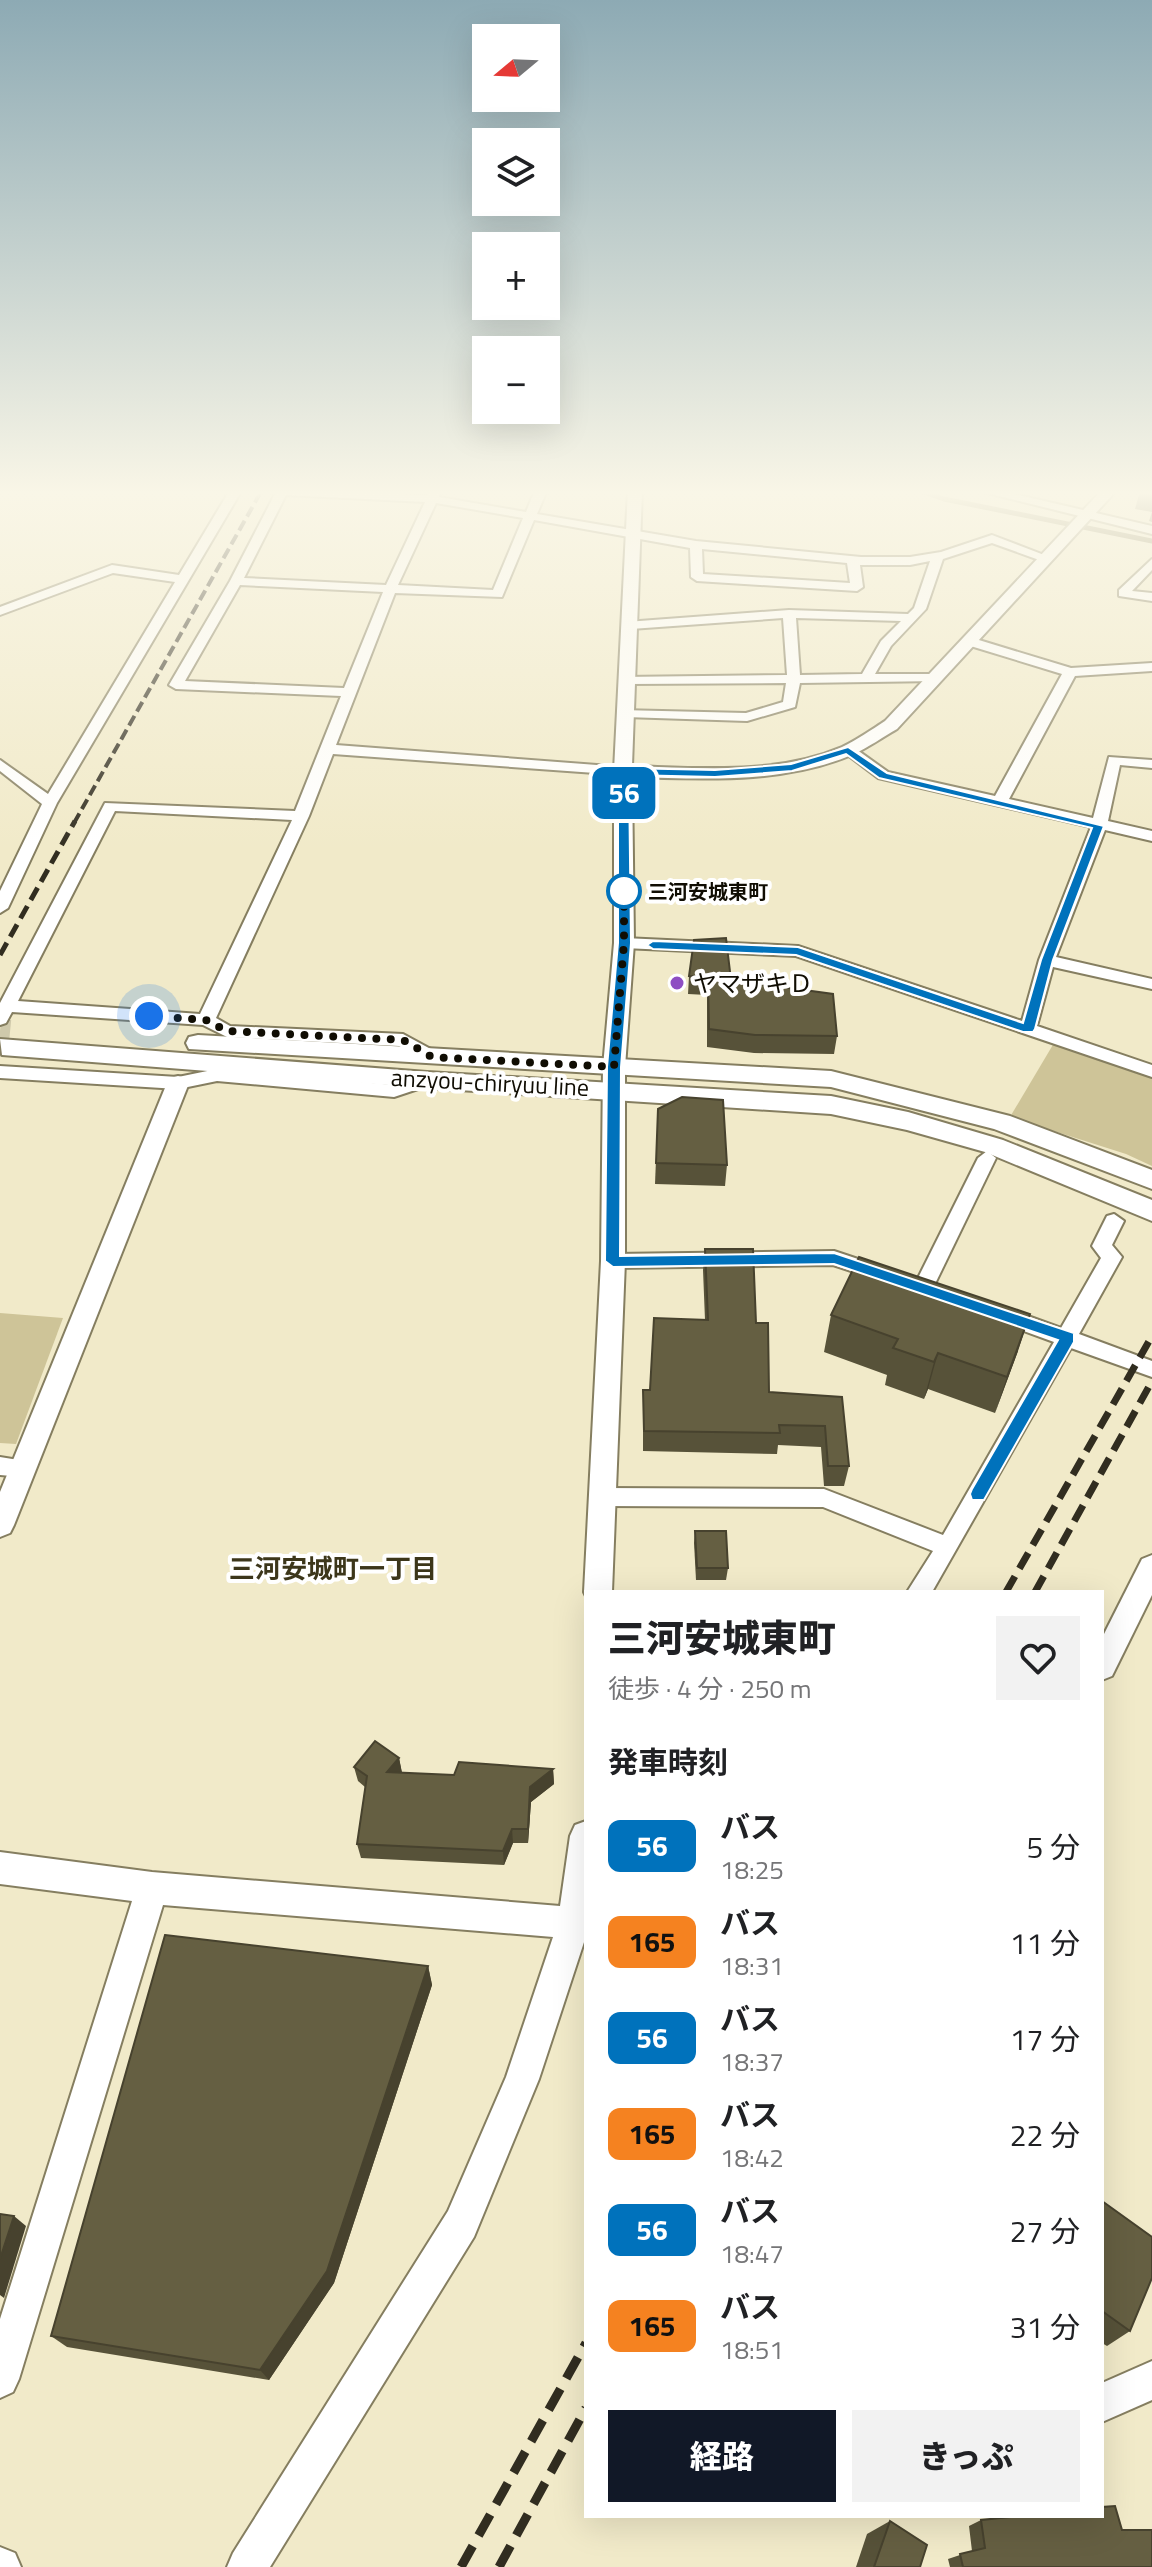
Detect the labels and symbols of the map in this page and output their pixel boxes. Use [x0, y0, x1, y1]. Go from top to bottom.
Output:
north arrow [472, 24, 560, 112]
line badge: 56 [588, 767, 660, 819]
marker: 三河安城東町 [607, 874, 641, 908]
place label: 三河安城東町 [648, 876, 768, 907]
place label: ヤマザキＤ [693, 965, 813, 1001]
marker: ヤマザキＤ [668, 974, 686, 992]
your location [129, 996, 169, 1036]
street label: anzyou-chiryuu line [390, 1059, 590, 1105]
district label: 三河安城町一丁目 [229, 1549, 437, 1588]

